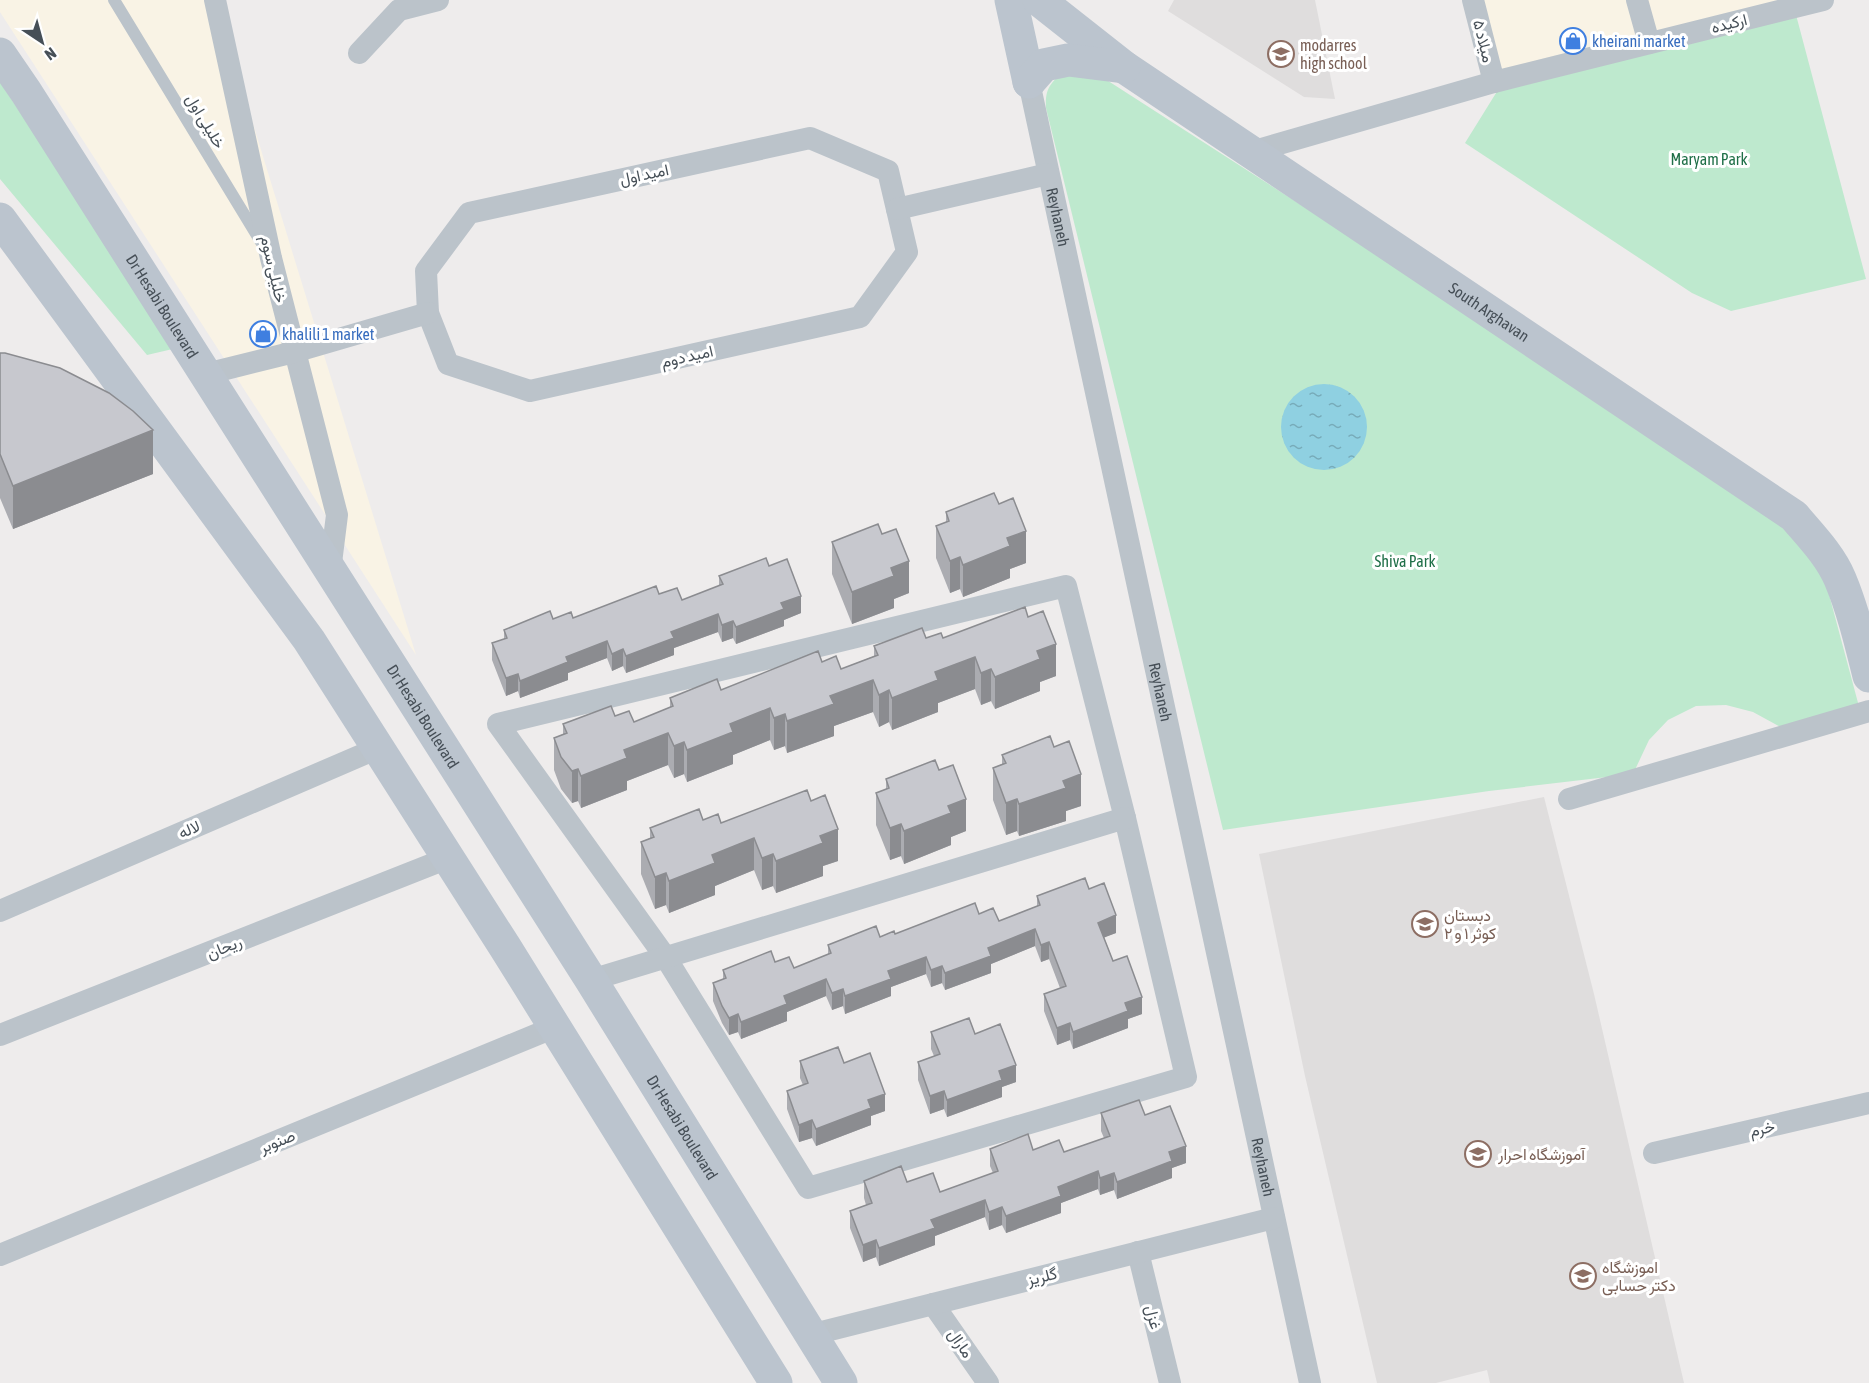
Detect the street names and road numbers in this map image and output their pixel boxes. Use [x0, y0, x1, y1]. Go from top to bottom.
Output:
street label: ارکیده [1709, 10, 1749, 38]
street label: میلاد ۵ [1469, 18, 1498, 64]
street label: خلیلی اول [181, 91, 229, 153]
street label: امید اول [618, 160, 671, 190]
street label: Reyhaneh [1043, 186, 1073, 248]
street label: خلیلی سوم [256, 234, 291, 305]
street label: Dr Hesabi Boulevard [123, 251, 202, 361]
street label: South Arghavan [1446, 279, 1533, 345]
street label: امید دوم [659, 341, 715, 373]
street label: Dr Hesabi Boulevard [384, 661, 463, 771]
street label: Reyhaneh [1146, 661, 1176, 723]
street label: لاله [175, 816, 203, 842]
street label: ریحان [204, 932, 245, 964]
street label: Dr Hesabi Boulevard [643, 1072, 722, 1183]
street label: خرم [1748, 1116, 1777, 1142]
street label: صنوبر [256, 1126, 298, 1158]
street label: Reyhaneh [1248, 1136, 1278, 1198]
street label: گلریز [1024, 1264, 1059, 1291]
street label: غزل [1140, 1303, 1166, 1331]
street label: مارال [943, 1325, 977, 1362]

